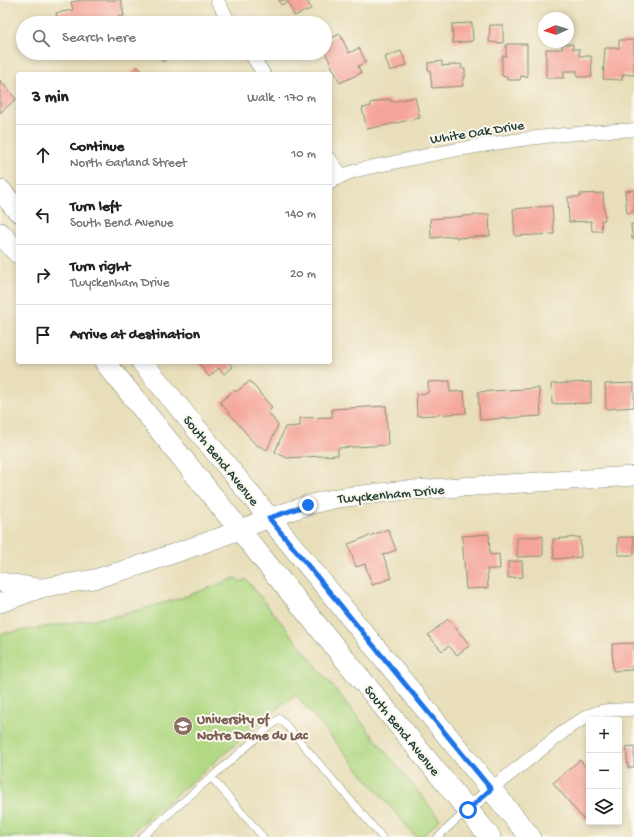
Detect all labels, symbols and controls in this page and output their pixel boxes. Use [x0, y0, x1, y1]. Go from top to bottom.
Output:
north arrow [538, 12, 574, 48]
search box [16, 16, 332, 60]
icon: search [30, 27, 52, 49]
text: Search here [62, 29, 136, 47]
text: 3 min [32, 88, 69, 108]
text: Walk · 170 m [247, 91, 316, 106]
street label: White Oak Drive [429, 118, 526, 149]
text: Continue [70, 138, 124, 156]
icon: ahead [32, 144, 54, 166]
text: 10 m [291, 147, 316, 162]
text: North Garland Street [70, 156, 187, 171]
text: Turn left [70, 198, 121, 216]
icon: left [32, 204, 54, 226]
text: 140 m [285, 207, 316, 222]
text: South Bend Avenue [70, 216, 174, 231]
text: Turn right [70, 258, 130, 276]
icon: right [32, 264, 54, 286]
text: 20 m [290, 267, 316, 282]
text: Twyckenham Drive [70, 276, 169, 291]
icon: arrive [32, 324, 54, 346]
text: Arrive at destination [70, 326, 200, 344]
street label: South Bend Avenue [178, 413, 262, 511]
street label: Twyckenham Drive [336, 482, 446, 509]
route end [299, 496, 317, 514]
street label: South Bend Avenue [359, 683, 443, 781]
place label: University of Notre Dame du Lac [197, 712, 309, 745]
school or university icon: University of Notre Dame du Lac [172, 715, 194, 737]
map controls [586, 717, 622, 825]
button: + [586, 717, 622, 753]
button: − [586, 753, 622, 789]
button: layers [586, 789, 622, 825]
route start [459, 801, 477, 819]

